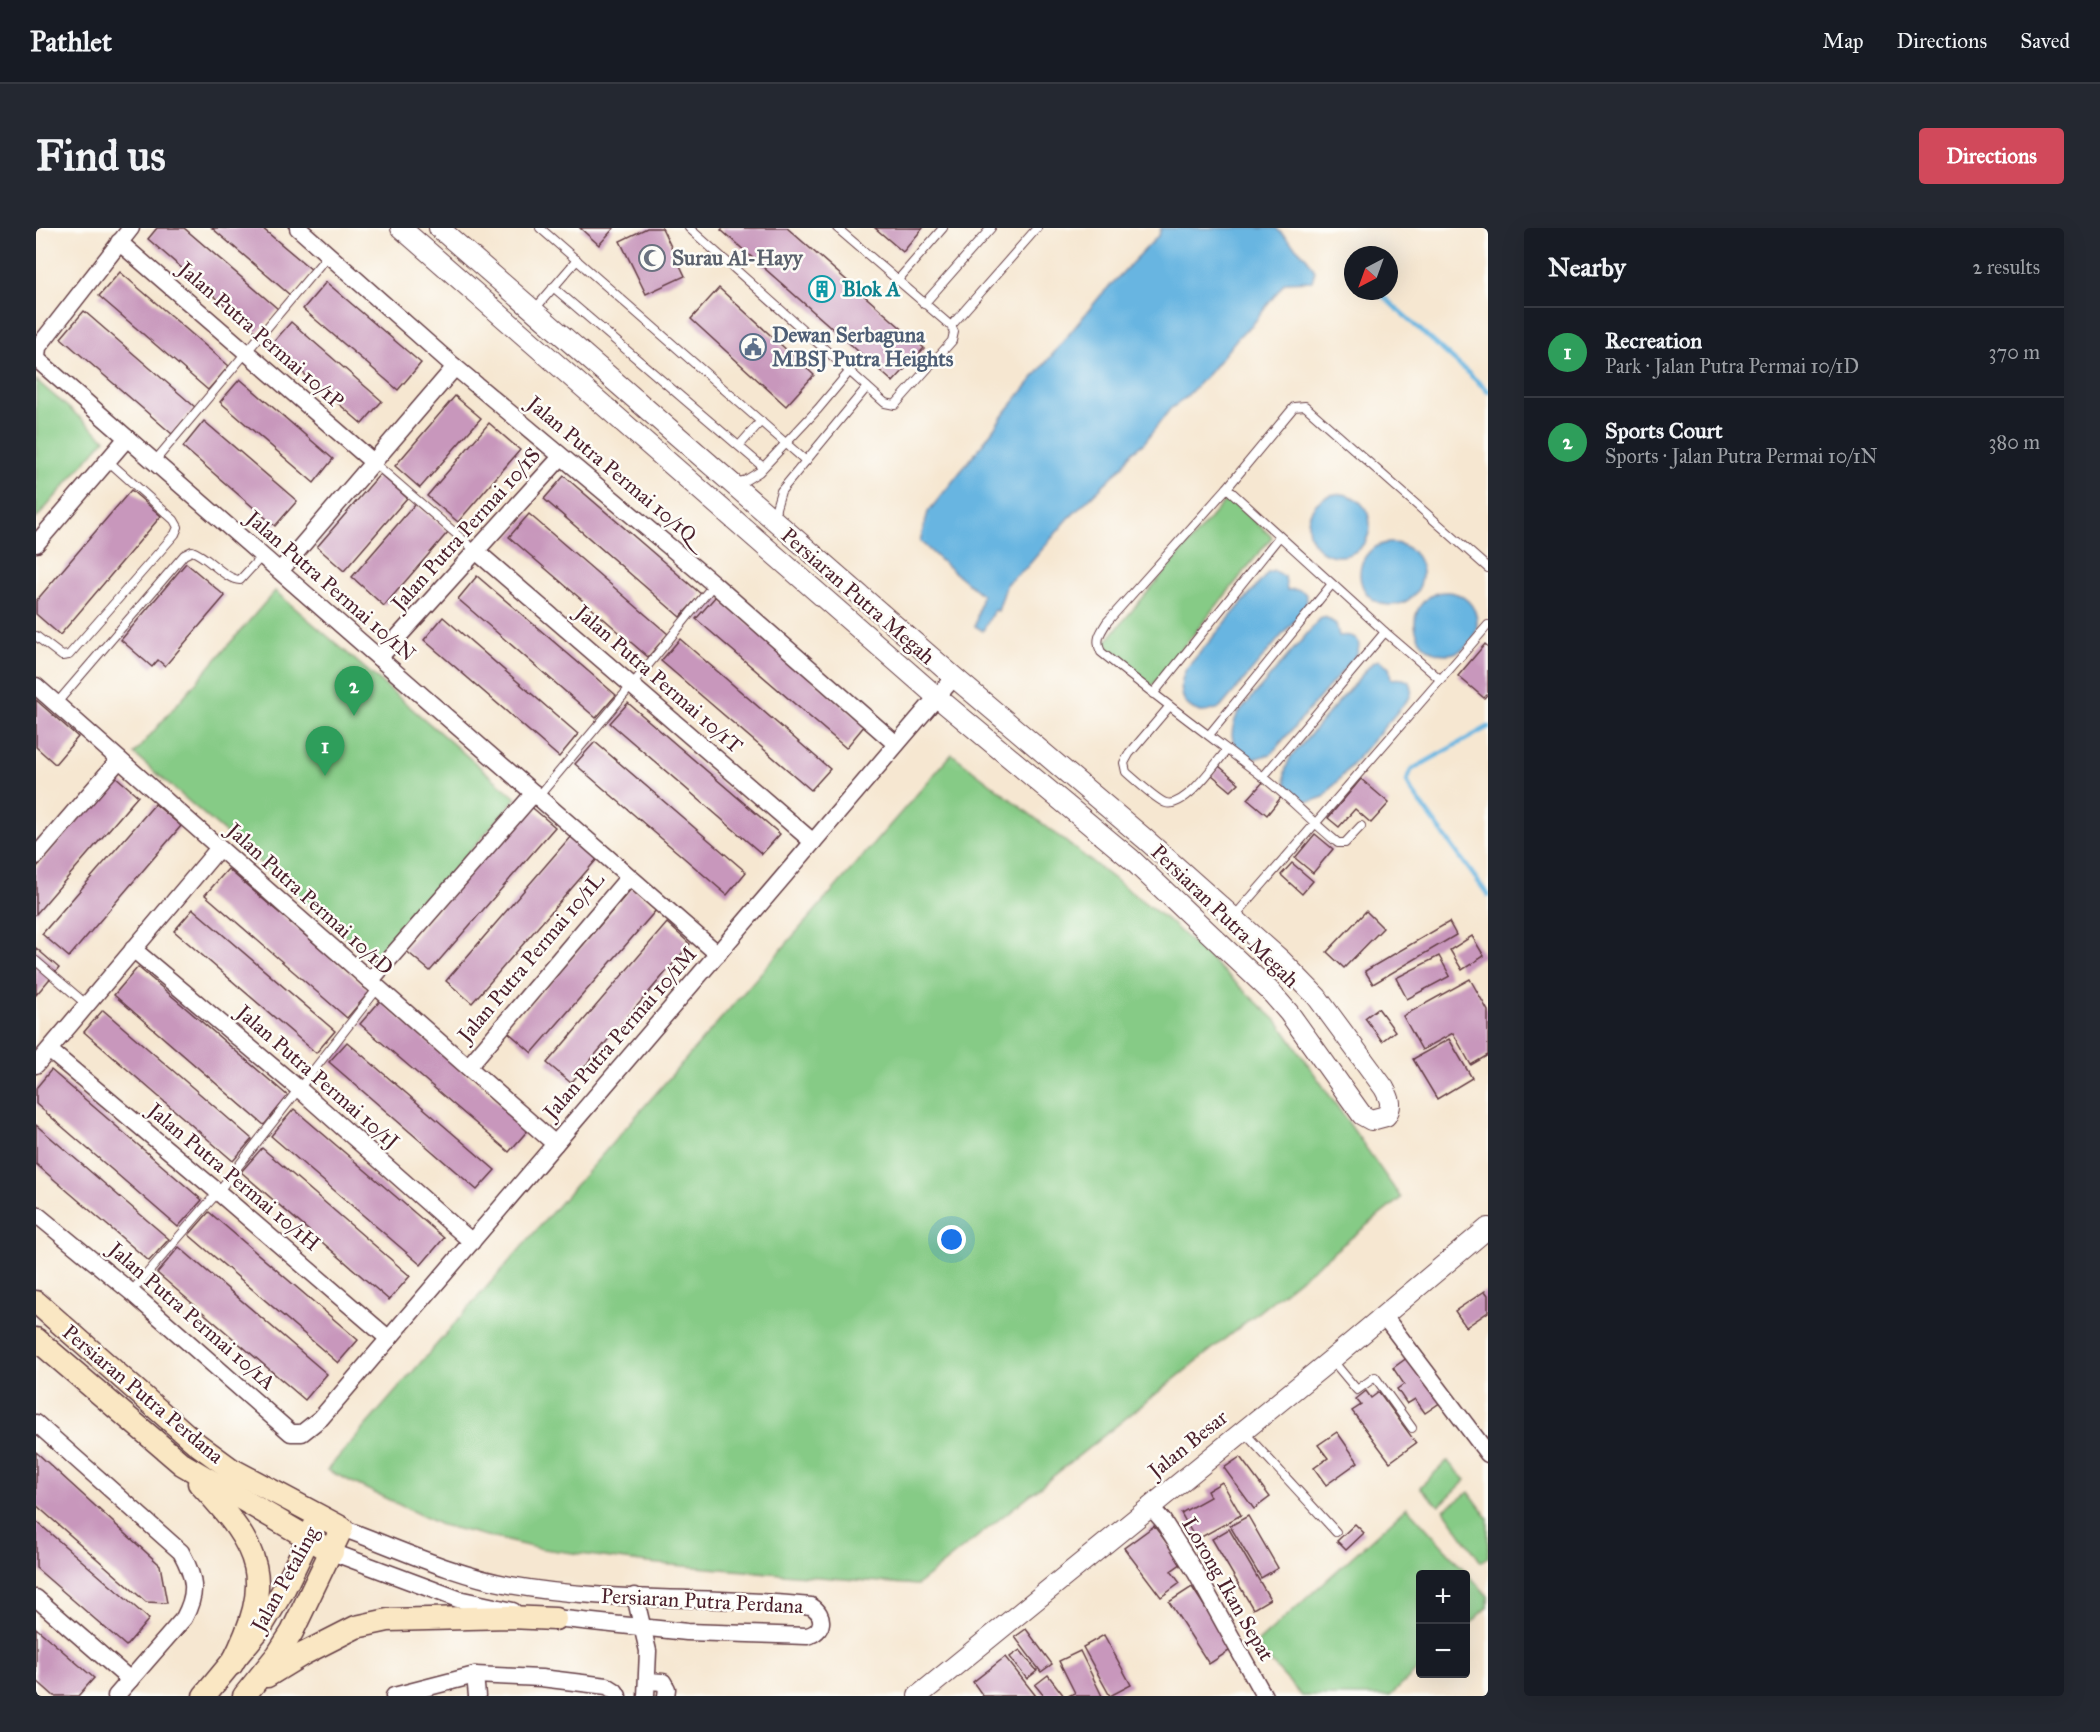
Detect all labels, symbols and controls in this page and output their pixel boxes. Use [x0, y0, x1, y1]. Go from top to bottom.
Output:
text: Pathlet [30, 24, 112, 59]
text: Map [1823, 28, 1864, 54]
text: Directions [1897, 28, 1987, 54]
text: Saved [2020, 28, 2070, 54]
button: Directions [1919, 128, 2064, 184]
text: Find us [36, 130, 166, 182]
mosque icon: Surau Al-Hayy [637, 243, 667, 273]
place label: Surau Al-Hayy [672, 245, 804, 271]
north arrow [1344, 246, 1398, 300]
text: Nearby [1548, 251, 1626, 283]
street label: Jalan Putra Permai 10/1P [172, 255, 349, 414]
text: 2 results [1972, 255, 2040, 279]
building icon: Blok A [807, 274, 837, 304]
place label: Blok A [842, 276, 901, 302]
place label: Dewan Serbaguna MBSJ Putra Heights [772, 322, 954, 373]
text: Recreation [1605, 327, 1702, 354]
public building icon: Dewan Serbaguna MBSJ Putra Heights [738, 332, 768, 362]
text: 1 [1564, 340, 1571, 364]
text: 370 m [1989, 340, 2040, 364]
text: Park · Jalan Putra Permai 10/1D [1605, 354, 1859, 378]
street label: Jalan Putra Permai 10/1Q [520, 389, 714, 557]
text: Sports Court [1605, 417, 1723, 444]
text: 2 [1563, 430, 1572, 454]
text: 380 m [1989, 430, 2040, 454]
street label: Jalan Putra Permai 10/1S [385, 442, 546, 617]
text: Sports · Jalan Putra Permai 10/1N [1605, 444, 1878, 468]
street label: Jalan Putra Permai 10/1N [239, 504, 421, 667]
street label: Persiaran Putra Megah [776, 522, 941, 670]
street label: Jalan Putra Permai 10/1T [569, 598, 748, 759]
pin: 2 [334, 666, 374, 716]
pin: 1 [306, 726, 344, 776]
street label: Jalan Putra Permai 10/1D [220, 816, 399, 981]
street label: Persiaran Putra Megah [1146, 839, 1305, 993]
street label: Jalan Putra Permai 10/1L [451, 866, 610, 1049]
street label: Jalan Putra Permai 10/1M [537, 941, 702, 1126]
street label: Jalan Putra Permai 10/1J [230, 998, 405, 1155]
street label: Jalan Putra Permai 10/1H [141, 1096, 325, 1257]
your location [937, 1225, 966, 1254]
street label: Jalan Putra Permai 10/1A [102, 1235, 281, 1396]
street label: Persiaran Putra Perdana [57, 1319, 229, 1469]
street label: Jalan Besar [1142, 1404, 1233, 1485]
street label: Lorong Ikan Sepat [1176, 1513, 1280, 1666]
street label: Jalan Petaling [244, 1522, 325, 1638]
map controls [1416, 1570, 1470, 1678]
button: + [1416, 1570, 1470, 1624]
street label: Persiaran Putra Perdana [600, 1583, 804, 1619]
button: − [1416, 1624, 1470, 1678]

